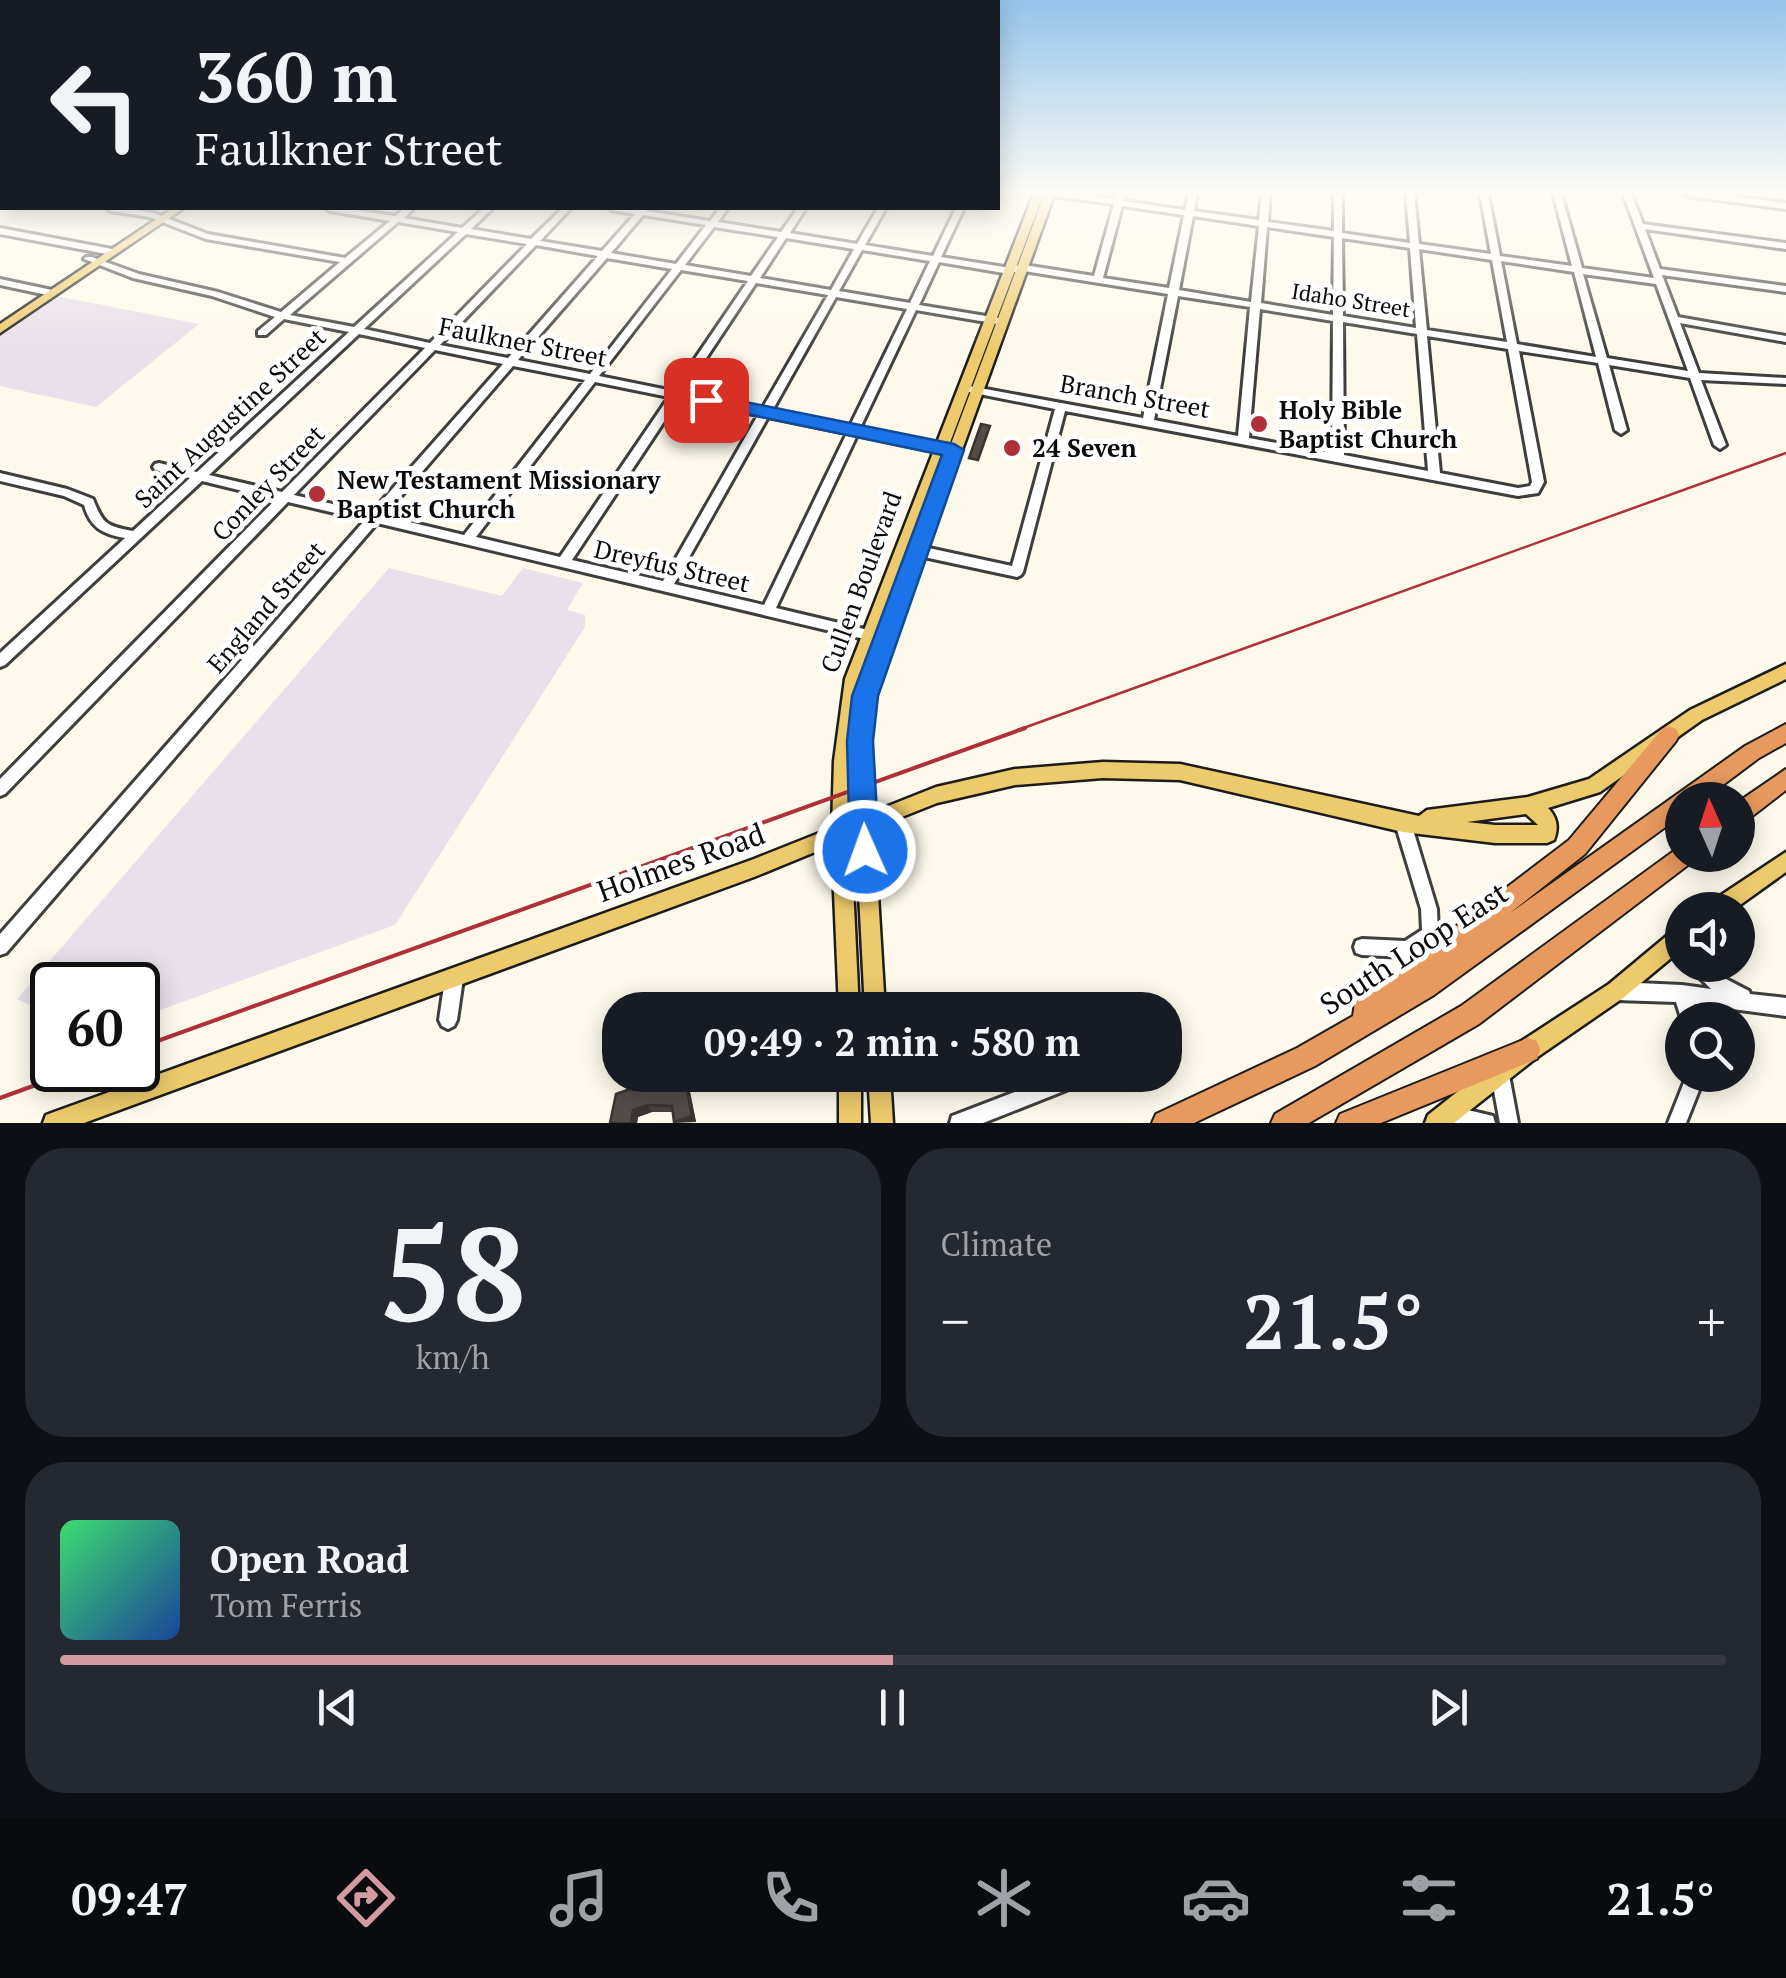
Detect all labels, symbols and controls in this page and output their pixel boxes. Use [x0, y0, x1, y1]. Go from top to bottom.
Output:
text: 360 m [195, 29, 397, 122]
icon: left [30, 40, 160, 170]
text: Faulkner Street [195, 118, 502, 178]
street label: Idaho Street [1289, 276, 1413, 323]
street label: Faulkner Street [436, 309, 610, 374]
street label: Saint Augustine Street [127, 320, 332, 515]
pin [664, 358, 749, 443]
street label: Branch Street [1058, 366, 1213, 425]
icon: arrive [679, 373, 734, 428]
place label: Holy Bible Baptist Church [1279, 393, 1457, 455]
marker: Holy Bible Baptist Church [1248, 413, 1270, 435]
street label: Conley Street [204, 418, 331, 548]
place label: 24 Seven [1032, 431, 1137, 464]
marker: 24 Seven [1001, 437, 1023, 459]
place label: New Testament Missionary Baptist Church [337, 463, 661, 525]
marker: New Testament Missionary Baptist Church [306, 483, 328, 505]
street label: Cullen Boulevard [812, 486, 909, 677]
street label: Dreyfus Street [591, 532, 753, 599]
street label: England Street [199, 534, 332, 679]
north arrow [1665, 782, 1755, 872]
map controls [1665, 782, 1755, 1092]
position arrow [813, 799, 917, 903]
street label: Holmes Road [591, 813, 770, 911]
street label: South Loop East [1312, 872, 1515, 1024]
button: sound [1665, 892, 1755, 982]
speed limit sign: 60 [30, 962, 160, 1092]
button: search [1665, 1002, 1755, 1092]
text: 09:49 · 2 min · 580 m [704, 1017, 1080, 1067]
text: 58 [379, 1185, 526, 1357]
text: Climate [941, 1223, 1052, 1265]
text: 21.5° [1243, 1271, 1423, 1370]
text: − [941, 1284, 970, 1357]
text: + [1697, 1284, 1726, 1357]
text: km/h [416, 1336, 490, 1378]
text: Open Road [210, 1534, 409, 1584]
text: Tom Ferris [210, 1584, 362, 1626]
icon: previous [310, 1680, 365, 1735]
icon: pause [865, 1680, 920, 1735]
icon: next [1421, 1680, 1476, 1735]
icon: directions [331, 1863, 401, 1933]
icon: music [544, 1863, 614, 1933]
icon: phone [756, 1863, 826, 1933]
icon: climate [969, 1863, 1039, 1933]
icon: car [1181, 1863, 1251, 1933]
icon: filters [1394, 1863, 1464, 1933]
text: 09:47 [71, 1868, 188, 1928]
text: 21.5° [1606, 1868, 1715, 1928]

